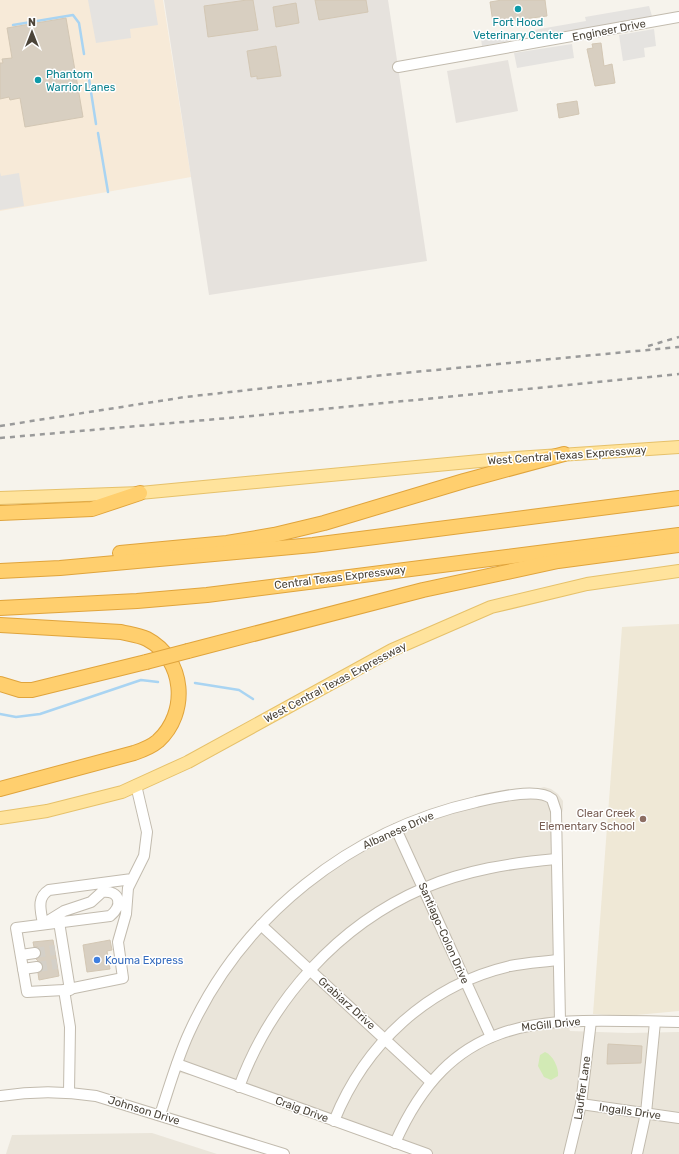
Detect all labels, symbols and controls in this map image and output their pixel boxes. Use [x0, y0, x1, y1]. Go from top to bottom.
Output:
marker: Fort Hood Veterinary Center [513, 4, 523, 14]
north arrow [12, 12, 52, 52]
text: N [28, 16, 36, 29]
place label: Fort Hood Veterinary Center [473, 16, 564, 42]
street label: Engineer Drive [571, 17, 647, 44]
place label: Phantom Warrior Lanes [46, 68, 116, 94]
marker: Phantom Warrior Lanes [33, 75, 43, 85]
street label: West Central Texas Expressway [487, 443, 647, 468]
street label: Central Texas Expressway [274, 563, 407, 592]
street label: West Central Texas Expressway [262, 639, 409, 726]
place label: Clear Creek Elementary School [539, 807, 635, 833]
street label: Albanese Drive [361, 809, 436, 852]
marker: Clear Creek Elementary School [638, 814, 648, 824]
street label: Santiago-Colon Drive [415, 881, 472, 986]
place label: Kouma Express [105, 954, 184, 967]
marker: Kouma Express [92, 955, 102, 965]
street label: Grabiarz Drive [316, 974, 378, 1032]
street label: McGill Drive [521, 1015, 581, 1034]
street label: Lauffer Lane [572, 1055, 593, 1121]
street label: Johnson Drive [106, 1093, 181, 1128]
street label: Craig Drive [273, 1094, 330, 1125]
street label: Ingalls Drive [598, 1101, 662, 1122]

